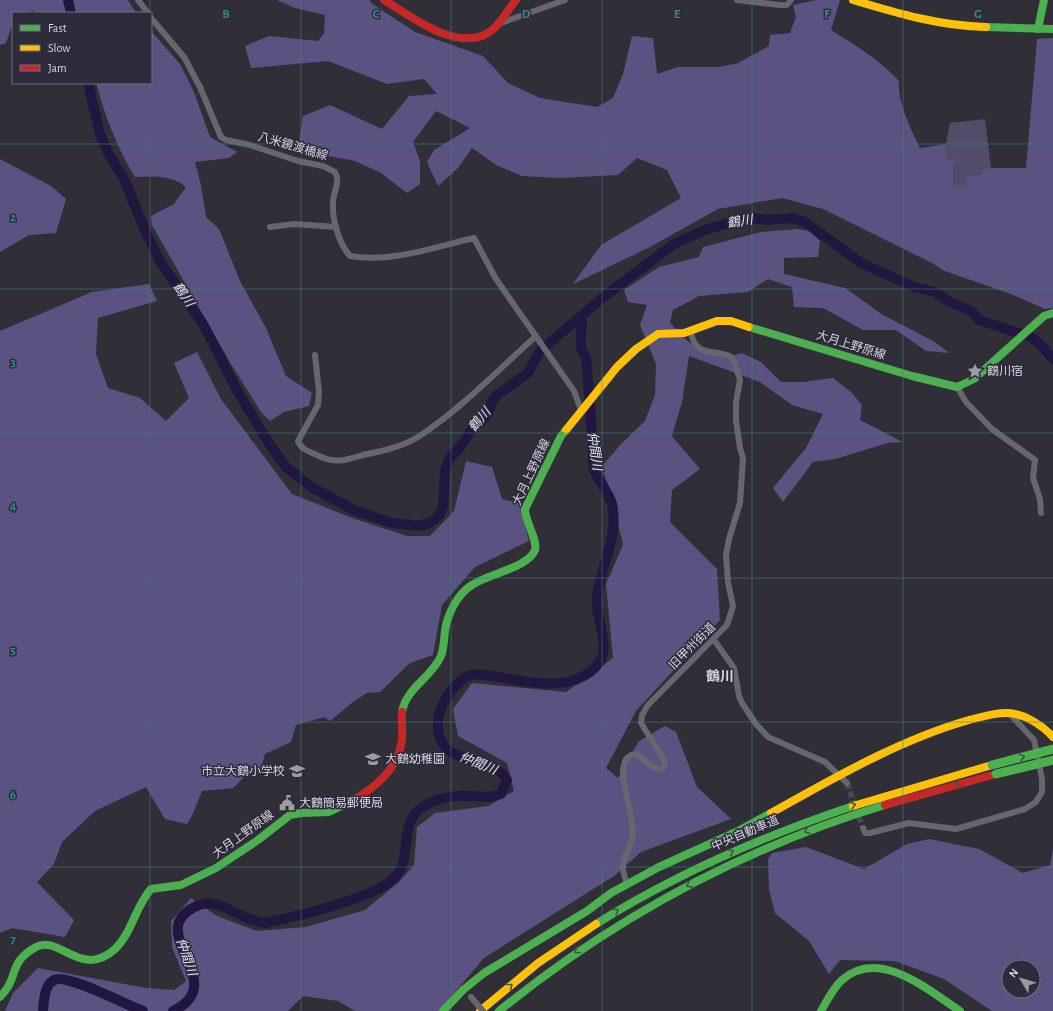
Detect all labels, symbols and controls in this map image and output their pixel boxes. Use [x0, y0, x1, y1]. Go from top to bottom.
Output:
text: B [222, 8, 230, 21]
text: C [373, 8, 380, 21]
text: D [522, 8, 531, 21]
text: E [674, 8, 681, 21]
text: F [824, 8, 831, 21]
text: G [974, 8, 982, 21]
legend [12, 12, 152, 84]
text: Fast [48, 22, 67, 34]
text: Slow [48, 42, 70, 54]
text: Jam [48, 62, 67, 74]
street label: 八米鏡渡橋線 [257, 129, 330, 162]
text: 2 [10, 211, 16, 224]
water label: 鶴川 [726, 212, 756, 230]
water label: 鶴川 [170, 280, 198, 311]
street label: 大月上野原線 [815, 328, 887, 361]
text: 3 [10, 356, 16, 369]
place icon: 鶴川宿 [966, 362, 984, 380]
place label: 鶴川宿 [987, 364, 1023, 377]
water label: 鶴川 [466, 404, 495, 434]
water label: 仲間川 [585, 431, 604, 473]
street label: 大月上野原線 [509, 436, 552, 507]
text: 4 [10, 500, 17, 513]
street label: 旧甲州街道 [666, 620, 717, 671]
text: 5 [10, 644, 16, 657]
district label: 鶴川 [706, 669, 734, 684]
school or university icon: 大鶴幼稚園 [364, 750, 382, 768]
water label: 仲間川 [457, 750, 501, 778]
place label: 大鶴幼稚園 [385, 752, 445, 765]
one-way arrow [1019, 753, 1026, 761]
school or university icon: 市立大鶴小学校 [288, 762, 306, 780]
place label: 市立大鶴小学校 [201, 764, 285, 777]
one-way arrow [955, 779, 961, 787]
text: 6 [10, 789, 16, 802]
public building icon: 大鶴簡易郵便局 [278, 794, 296, 812]
place label: 大鶴簡易郵便局 [299, 796, 383, 809]
one-way arrow [849, 801, 856, 810]
street label: 大月上野原線 [210, 807, 276, 860]
street label: 中央自動車道 [709, 812, 780, 853]
one-way arrow [804, 827, 811, 835]
one-way arrow [727, 849, 735, 857]
one-way arrow [686, 880, 693, 888]
one-way arrow [612, 908, 619, 916]
text: 7 [10, 933, 16, 946]
water label: 仲間川 [174, 936, 200, 979]
one-way arrow [575, 946, 582, 953]
north arrow [1001, 959, 1041, 999]
text: N [1007, 967, 1020, 980]
one-way arrow [505, 983, 512, 990]

